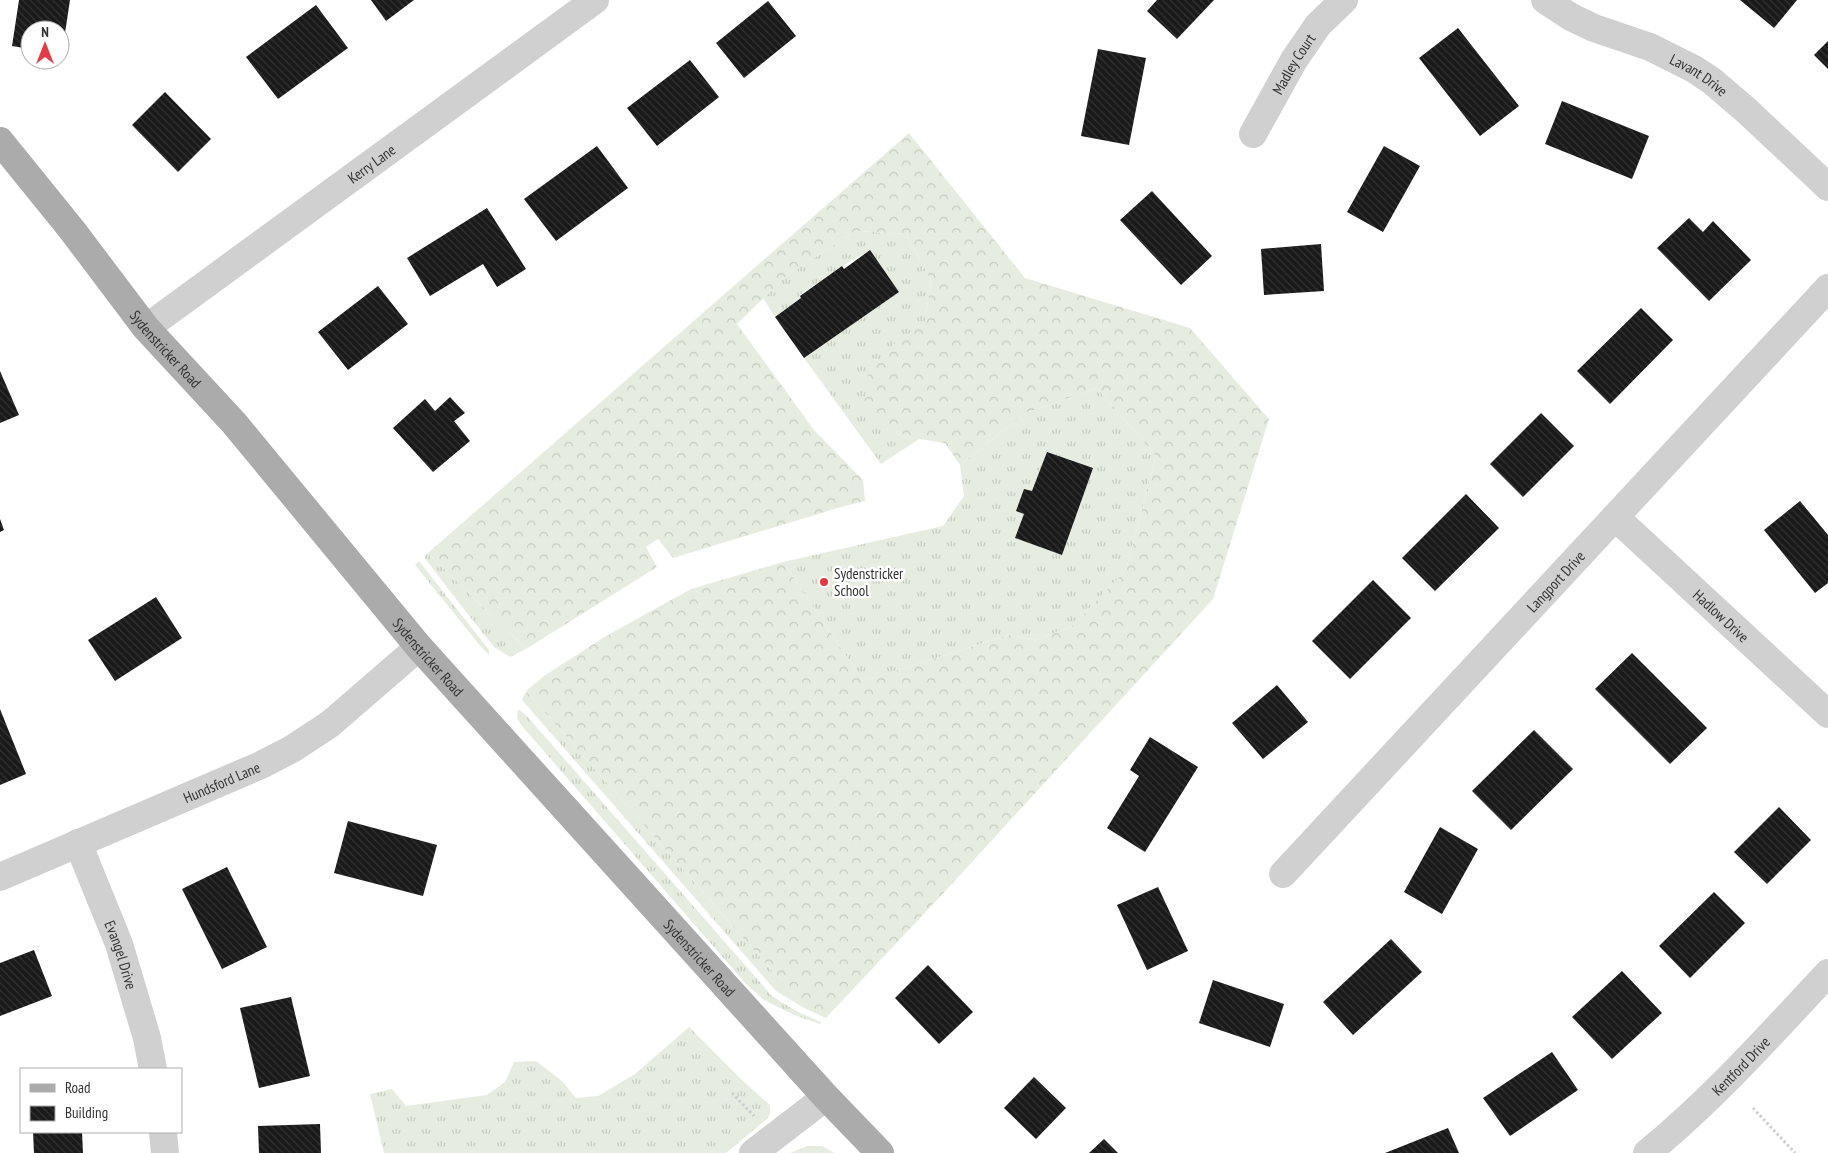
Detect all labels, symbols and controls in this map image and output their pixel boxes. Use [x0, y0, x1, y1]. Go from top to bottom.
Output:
north arrow [20, 20, 70, 70]
text: N [41, 23, 49, 41]
street label: Madley Court [1267, 30, 1319, 97]
street label: Lavant Drive [1667, 49, 1732, 100]
street label: Kerry Lane [344, 140, 399, 187]
street label: Sydenstricker Road [126, 306, 206, 392]
street label: Langport Drive [1522, 546, 1589, 616]
place label: Sydenstricker School [834, 564, 904, 600]
marker: Sydenstricker School [818, 576, 830, 588]
street label: Hadlow Drive [1689, 585, 1753, 646]
street label: Sydenstricker Road [389, 614, 468, 700]
street label: Hundsford Lane [180, 757, 263, 807]
street label: Sydenstricker Road [660, 915, 740, 1000]
street label: Evangel Drive [101, 917, 141, 992]
street label: Kentford Drive [1707, 1032, 1774, 1099]
legend [20, 1068, 182, 1133]
text: Road [65, 1078, 91, 1097]
text: Building [65, 1103, 108, 1122]

